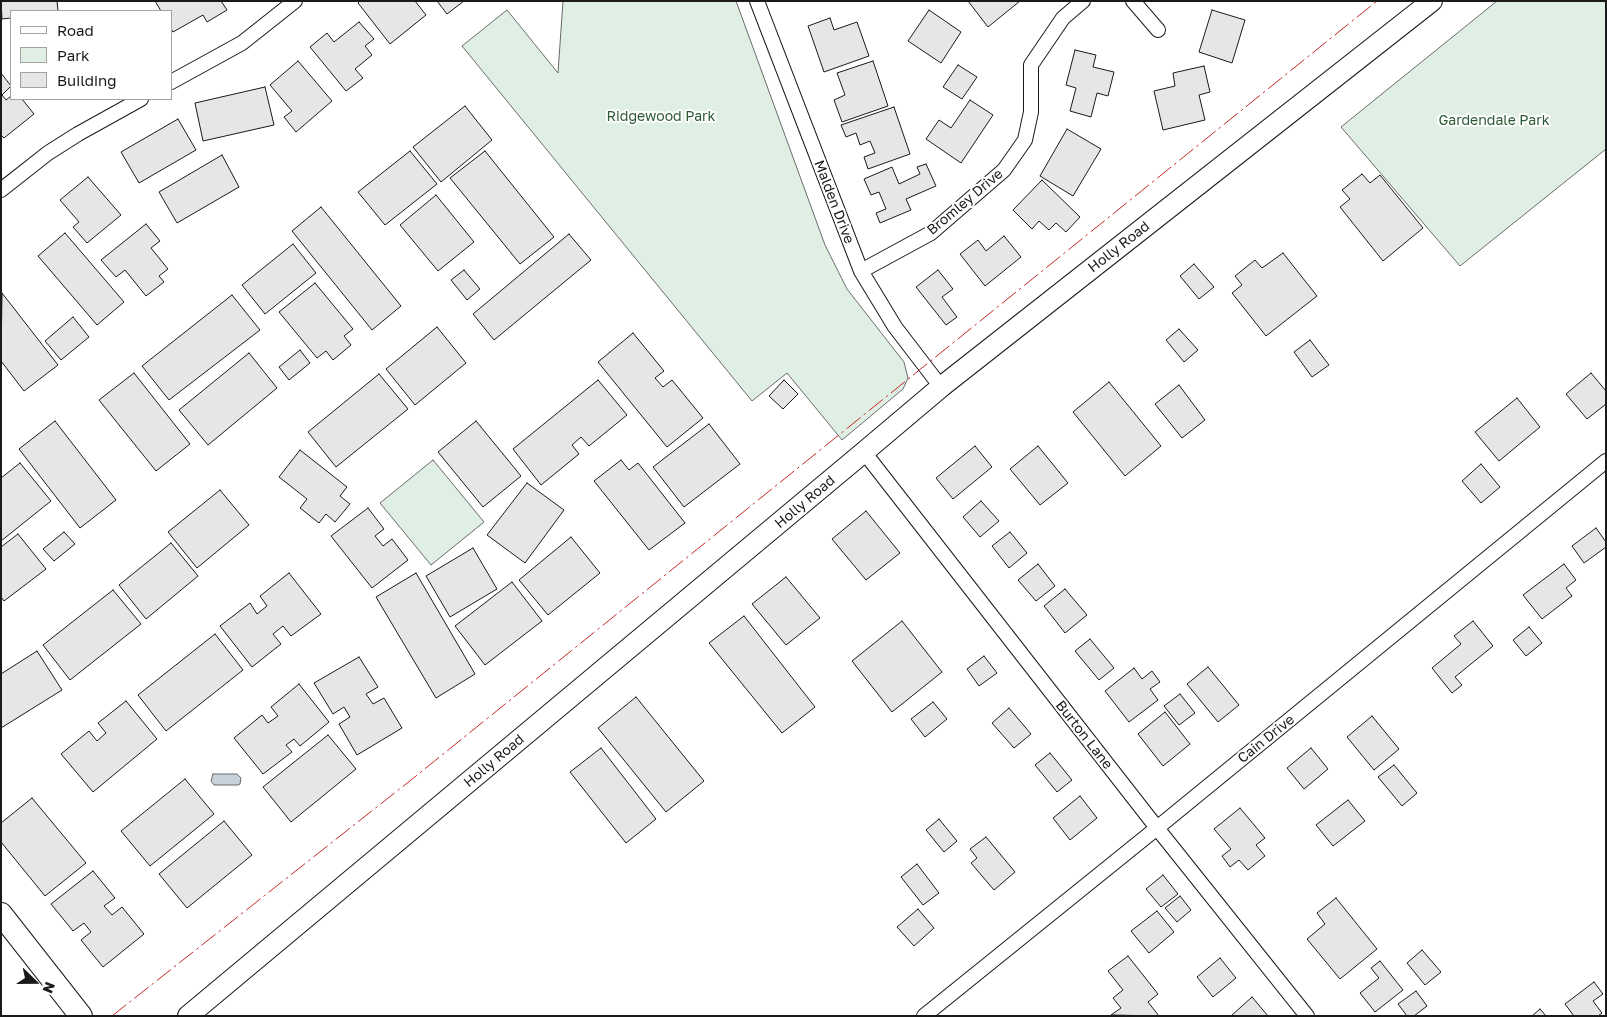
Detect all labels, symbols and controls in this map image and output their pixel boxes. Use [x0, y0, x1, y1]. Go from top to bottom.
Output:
legend [10, 10, 172, 100]
text: Road [57, 21, 94, 39]
text: Park [57, 46, 89, 64]
text: Building [57, 71, 117, 89]
park label: Ridgewood Park [607, 109, 715, 125]
park label: Gardendale Park [1438, 113, 1550, 129]
street label: Malden Drive [810, 158, 858, 246]
street label: Bromley Drive [924, 165, 1006, 239]
street label: Holly Road [1085, 218, 1153, 276]
street label: Holly Road [772, 472, 838, 532]
street label: Burton Lane [1052, 697, 1116, 773]
street label: Cain Drive [1234, 711, 1298, 767]
street label: Holly Road [461, 731, 527, 791]
north arrow [10, 957, 60, 1007]
text: N [40, 980, 59, 996]

